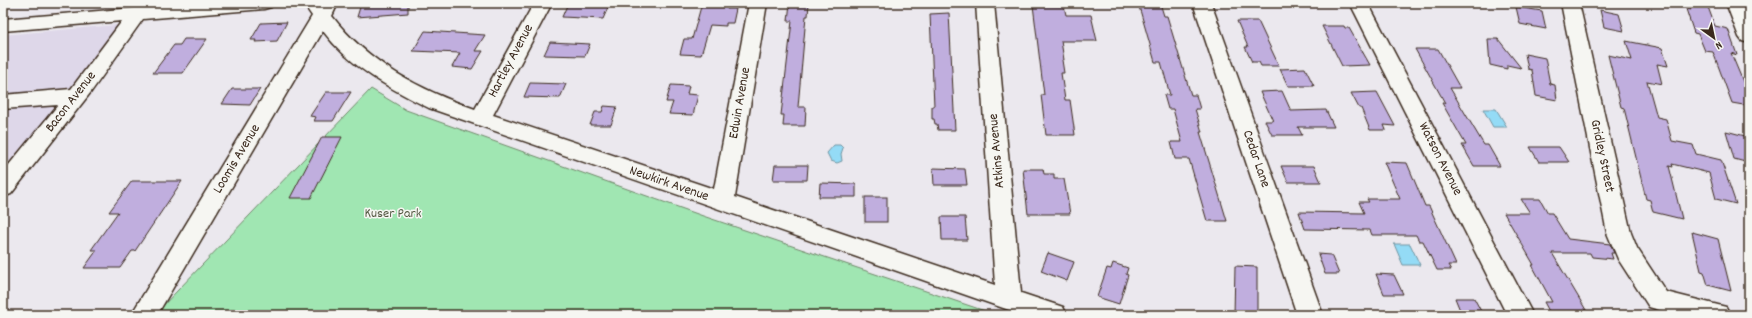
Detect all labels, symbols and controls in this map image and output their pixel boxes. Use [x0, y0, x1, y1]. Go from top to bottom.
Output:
north arrow [1694, 18, 1734, 58]
street label: Hartley Avenue [483, 21, 539, 101]
text: N [1711, 37, 1725, 53]
street label: Edwin Avenue [724, 66, 756, 140]
street label: Bacon Avenue [41, 67, 101, 137]
street label: Atkins Avenue [984, 113, 1010, 189]
street label: Gridley Street [1585, 118, 1619, 194]
street label: Watson Avenue [1413, 119, 1467, 199]
street label: Loomis Avenue [208, 121, 266, 197]
street label: Cedar Lane [1237, 128, 1275, 190]
street label: Newkirk Avenue [627, 161, 711, 207]
park label: Kuser Park [365, 204, 422, 224]

